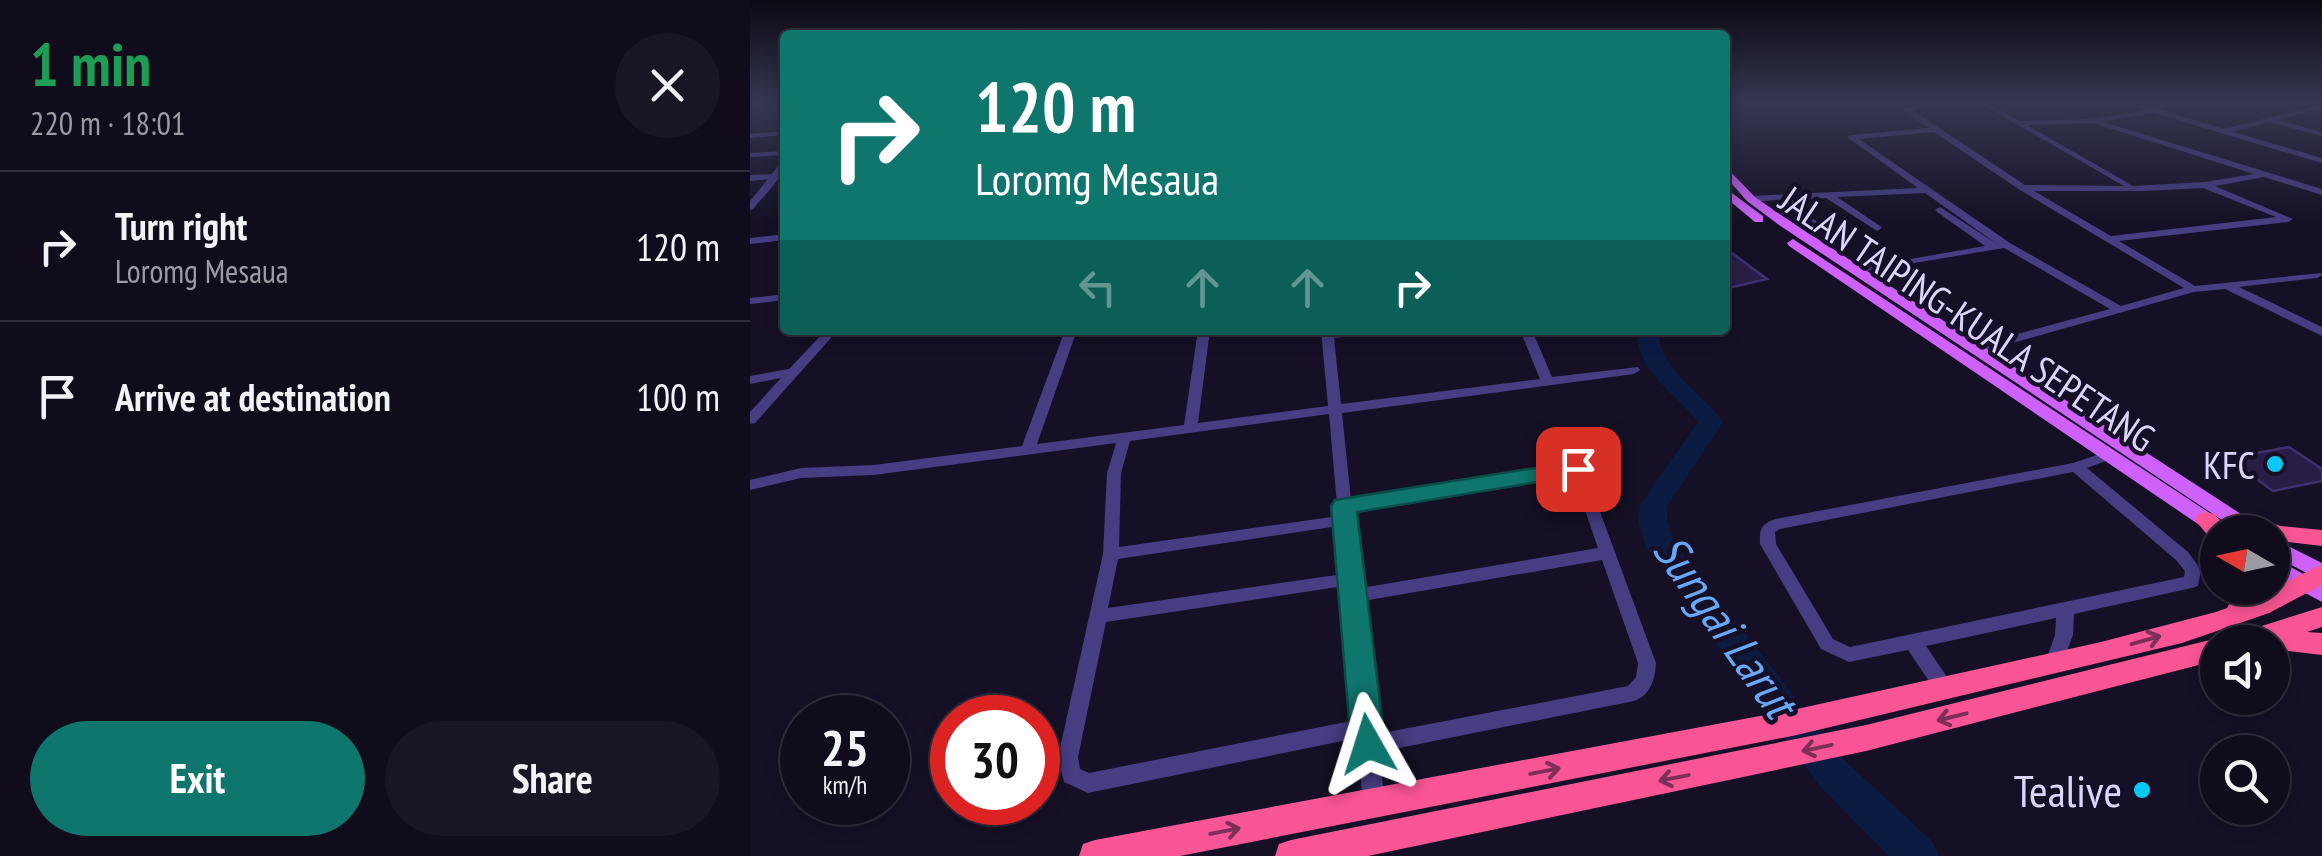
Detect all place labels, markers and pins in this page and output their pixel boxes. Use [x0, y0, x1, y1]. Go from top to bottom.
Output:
pin [1536, 427, 1621, 512]
place label: KFC [2203, 440, 2255, 489]
marker: KFC [2264, 453, 2286, 475]
place label: Tealive [2014, 761, 2122, 819]
marker: Tealive [2131, 779, 2153, 801]

